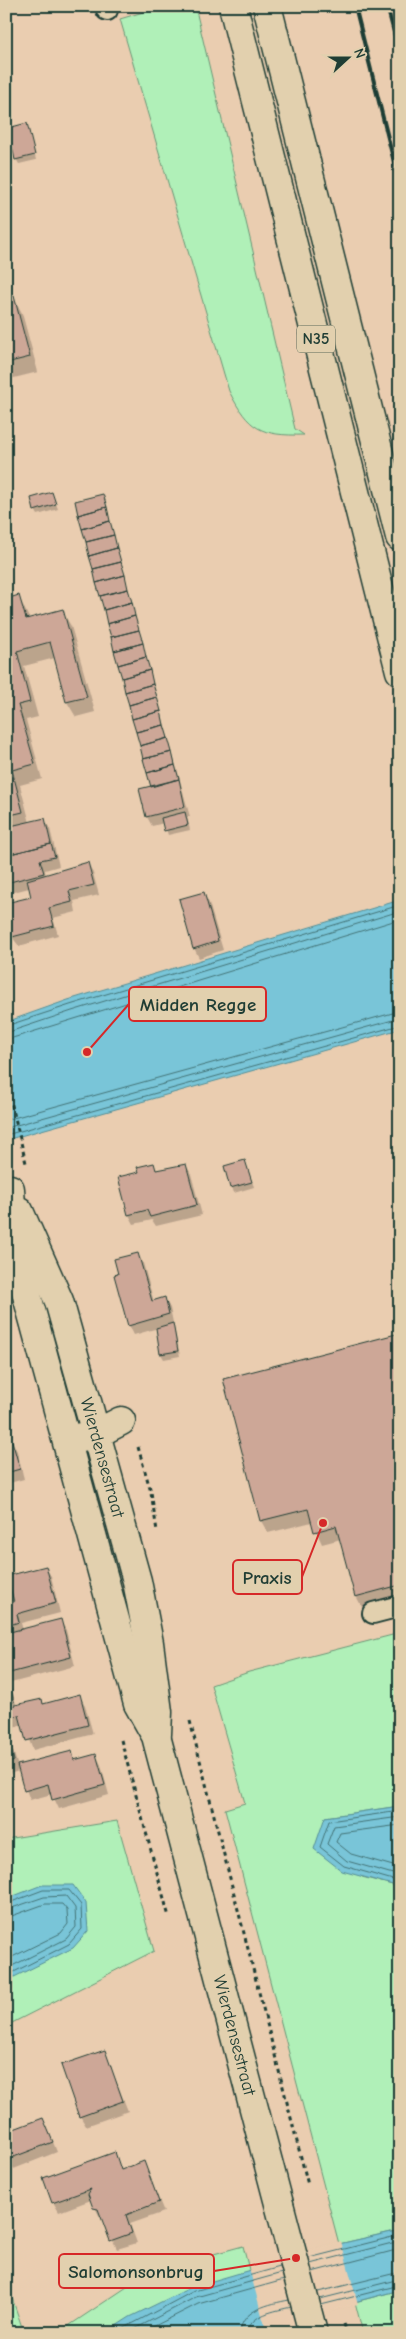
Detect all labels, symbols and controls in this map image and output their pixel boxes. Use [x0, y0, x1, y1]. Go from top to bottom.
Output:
north arrow [324, 32, 374, 82]
text: N [350, 46, 369, 61]
road number: N35 [297, 326, 335, 352]
callout: Midden Regge [129, 987, 266, 1021]
text: Midden Regge [140, 994, 256, 1016]
street label: Wierdensestraat [76, 1395, 130, 1521]
callout: Praxis [233, 1560, 302, 1594]
text: Praxis [242, 1567, 292, 1589]
street label: Wierdensestraat [209, 1973, 261, 2099]
callout: Salomonsonbrug [59, 2254, 214, 2288]
text: Salomonsonbrug [68, 2261, 204, 2283]

